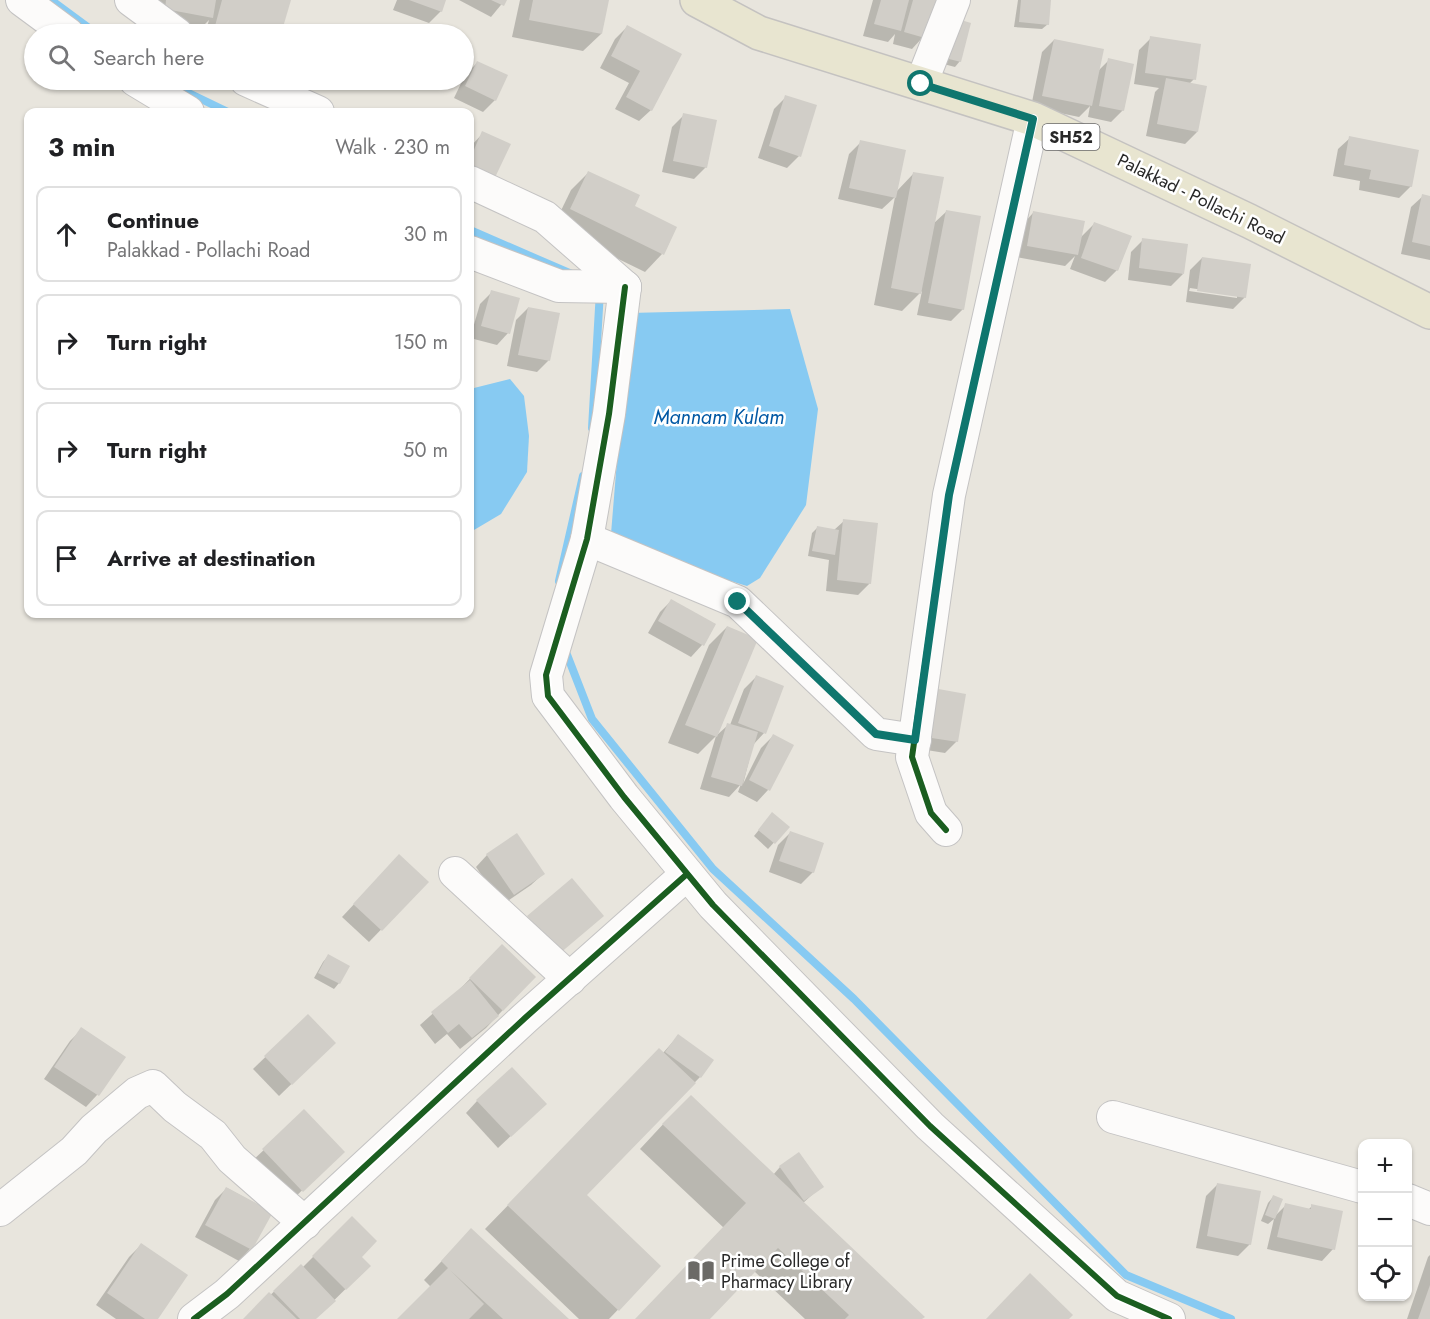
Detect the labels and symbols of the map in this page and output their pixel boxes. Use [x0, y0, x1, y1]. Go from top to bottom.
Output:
route start [907, 70, 933, 96]
road number: SH52 [1042, 124, 1100, 150]
street label: Palakkad - Pollachi Road [1113, 147, 1289, 251]
water label: Mannam Kulam [654, 403, 784, 432]
route end [724, 588, 750, 614]
place label: Prime College of Pharmacy Library [721, 1248, 852, 1295]
library icon: Prime College of Pharmacy Library [686, 1256, 716, 1286]

